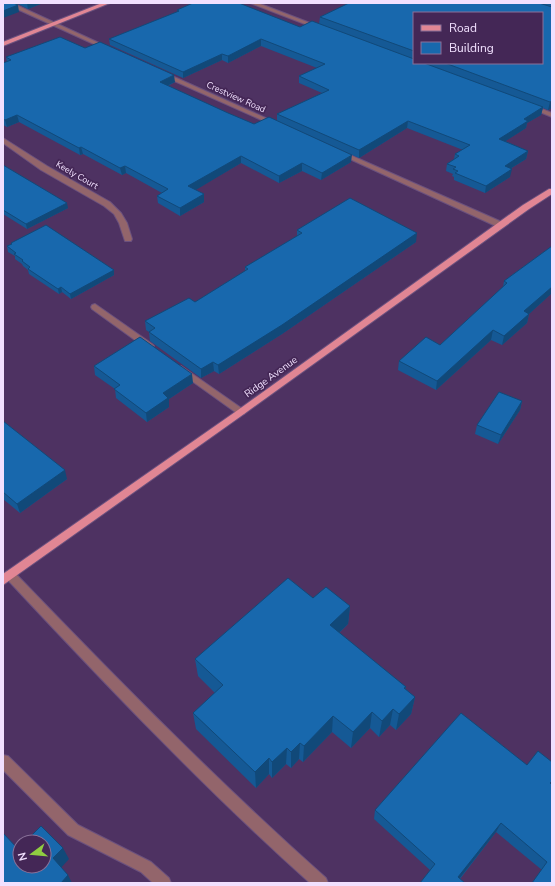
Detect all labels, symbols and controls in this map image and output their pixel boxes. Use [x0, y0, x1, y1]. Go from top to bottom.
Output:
legend [413, 12, 543, 64]
text: Road [449, 20, 477, 36]
text: Building [449, 40, 494, 56]
street label: Crestview Road [204, 79, 268, 115]
street label: Keely Court [54, 158, 101, 192]
street label: Ridge Avenue [242, 353, 300, 401]
north arrow [12, 834, 52, 874]
text: N [15, 851, 31, 863]

